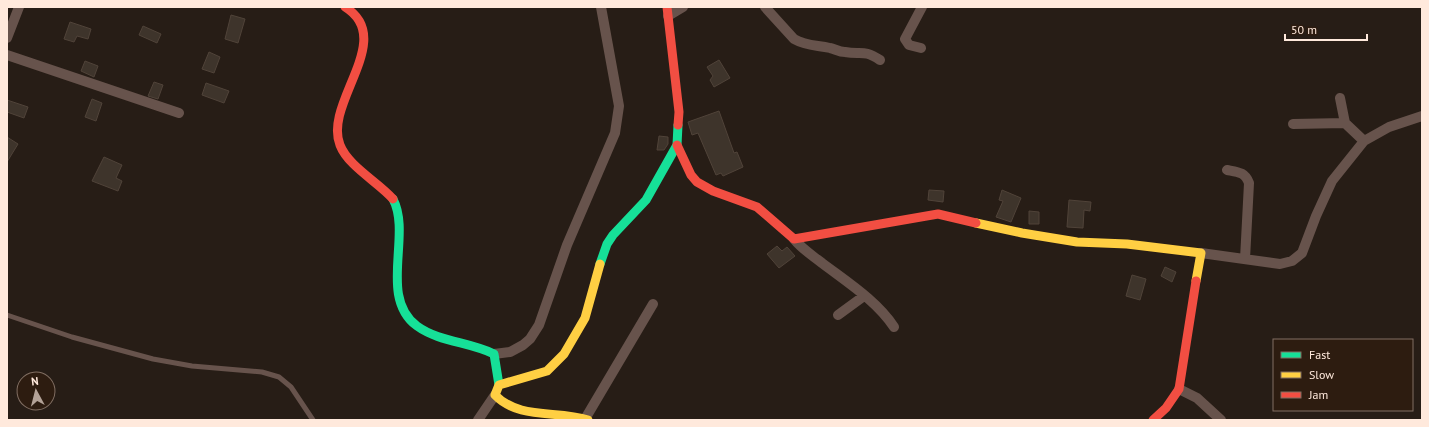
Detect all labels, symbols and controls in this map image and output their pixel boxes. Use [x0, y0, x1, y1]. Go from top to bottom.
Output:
scale bar [1285, 16, 1367, 42]
text: 50 m [1291, 22, 1317, 37]
legend [1273, 339, 1413, 411]
text: Fast [1309, 347, 1330, 362]
text: Slow [1309, 367, 1334, 382]
north arrow [16, 371, 56, 411]
text: N [30, 374, 39, 388]
text: Jam [1308, 387, 1328, 402]

